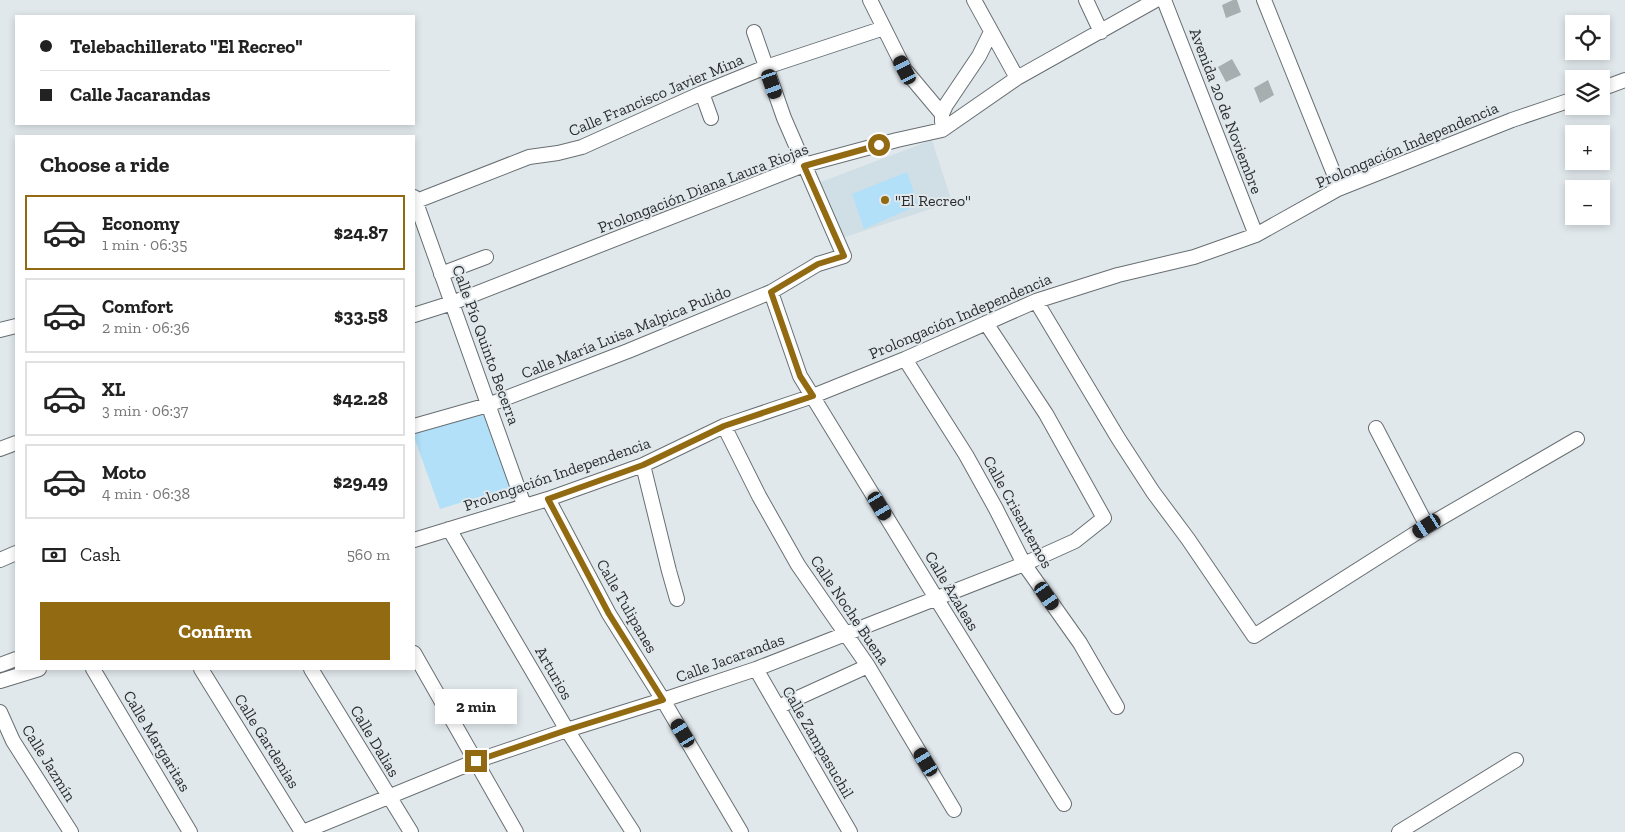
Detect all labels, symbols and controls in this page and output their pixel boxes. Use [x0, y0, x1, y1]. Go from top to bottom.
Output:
map controls [1565, 15, 1610, 225]
button: locate [1565, 15, 1610, 60]
street label: Avenida 20 de Noviembre [1186, 25, 1266, 197]
text: Telebachillerato "El Recreo" [70, 35, 303, 58]
street label: Calle Francisco Javier Mina [566, 49, 747, 140]
car [891, 53, 918, 87]
car [760, 67, 783, 101]
button: layers [1565, 70, 1610, 115]
text: Calle Jacarandas [70, 83, 210, 106]
street label: Prolongación Independencia [1313, 98, 1501, 192]
button: + [1565, 125, 1610, 170]
route start [868, 134, 890, 156]
street label: Prolongación Diana Laura Riojas [595, 139, 811, 237]
text: Choose a ride [40, 151, 170, 178]
button: − [1565, 180, 1610, 225]
place label: "El Recreo" [895, 191, 971, 210]
marker: "El Recreo" [879, 194, 891, 206]
icon: car [42, 210, 87, 255]
text: Economy [102, 212, 180, 235]
text: $24.87 [334, 221, 388, 244]
text: 1 min · 06:35 [102, 235, 187, 254]
street label: Calle Pío Quinto Becerra [448, 262, 524, 428]
street label: Prolongación Independencia [866, 269, 1054, 363]
street label: Calle María Luisa Malpica Pulido [518, 281, 734, 383]
icon: car [42, 293, 87, 338]
text: Comfort [102, 295, 173, 318]
text: $33.58 [334, 304, 388, 327]
text: 2 min · 06:36 [102, 318, 190, 337]
icon: car [42, 376, 87, 421]
text: XL [102, 378, 125, 401]
text: $42.28 [333, 387, 388, 410]
text: 3 min · 06:37 [102, 401, 188, 420]
street label: Prolongación Independencia [461, 433, 653, 515]
street label: Calle Crisantemos [979, 452, 1057, 572]
icon: car [42, 459, 87, 504]
text: Moto [102, 461, 146, 484]
text: $29.49 [333, 470, 388, 493]
text: 4 min · 06:38 [102, 484, 190, 503]
car [865, 489, 894, 523]
car [1410, 512, 1443, 540]
icon: cash [40, 541, 68, 569]
text: Cash [80, 543, 120, 566]
text: 560 m [347, 545, 390, 564]
street label: Calle Azaleas [921, 548, 983, 634]
street label: Calle Noche Buena [806, 552, 894, 669]
street label: Calle Tulipanes [592, 556, 662, 656]
car [1032, 579, 1061, 613]
button: Confirm [40, 602, 390, 660]
street label: Calle Jacarandas [673, 630, 787, 686]
street label: Arturios [531, 643, 577, 703]
street label: Calle Zampasuchil [778, 683, 858, 801]
street label: Calle Margaritas [119, 687, 195, 795]
callout: 2 min [435, 688, 517, 724]
street label: Calle Gardenias [230, 690, 304, 792]
text: 2 min [456, 697, 496, 716]
street label: Calle Dalias [346, 702, 404, 780]
car [668, 716, 697, 750]
street label: Calle Jazmín [18, 721, 81, 806]
car [911, 745, 940, 779]
route end [465, 750, 487, 772]

